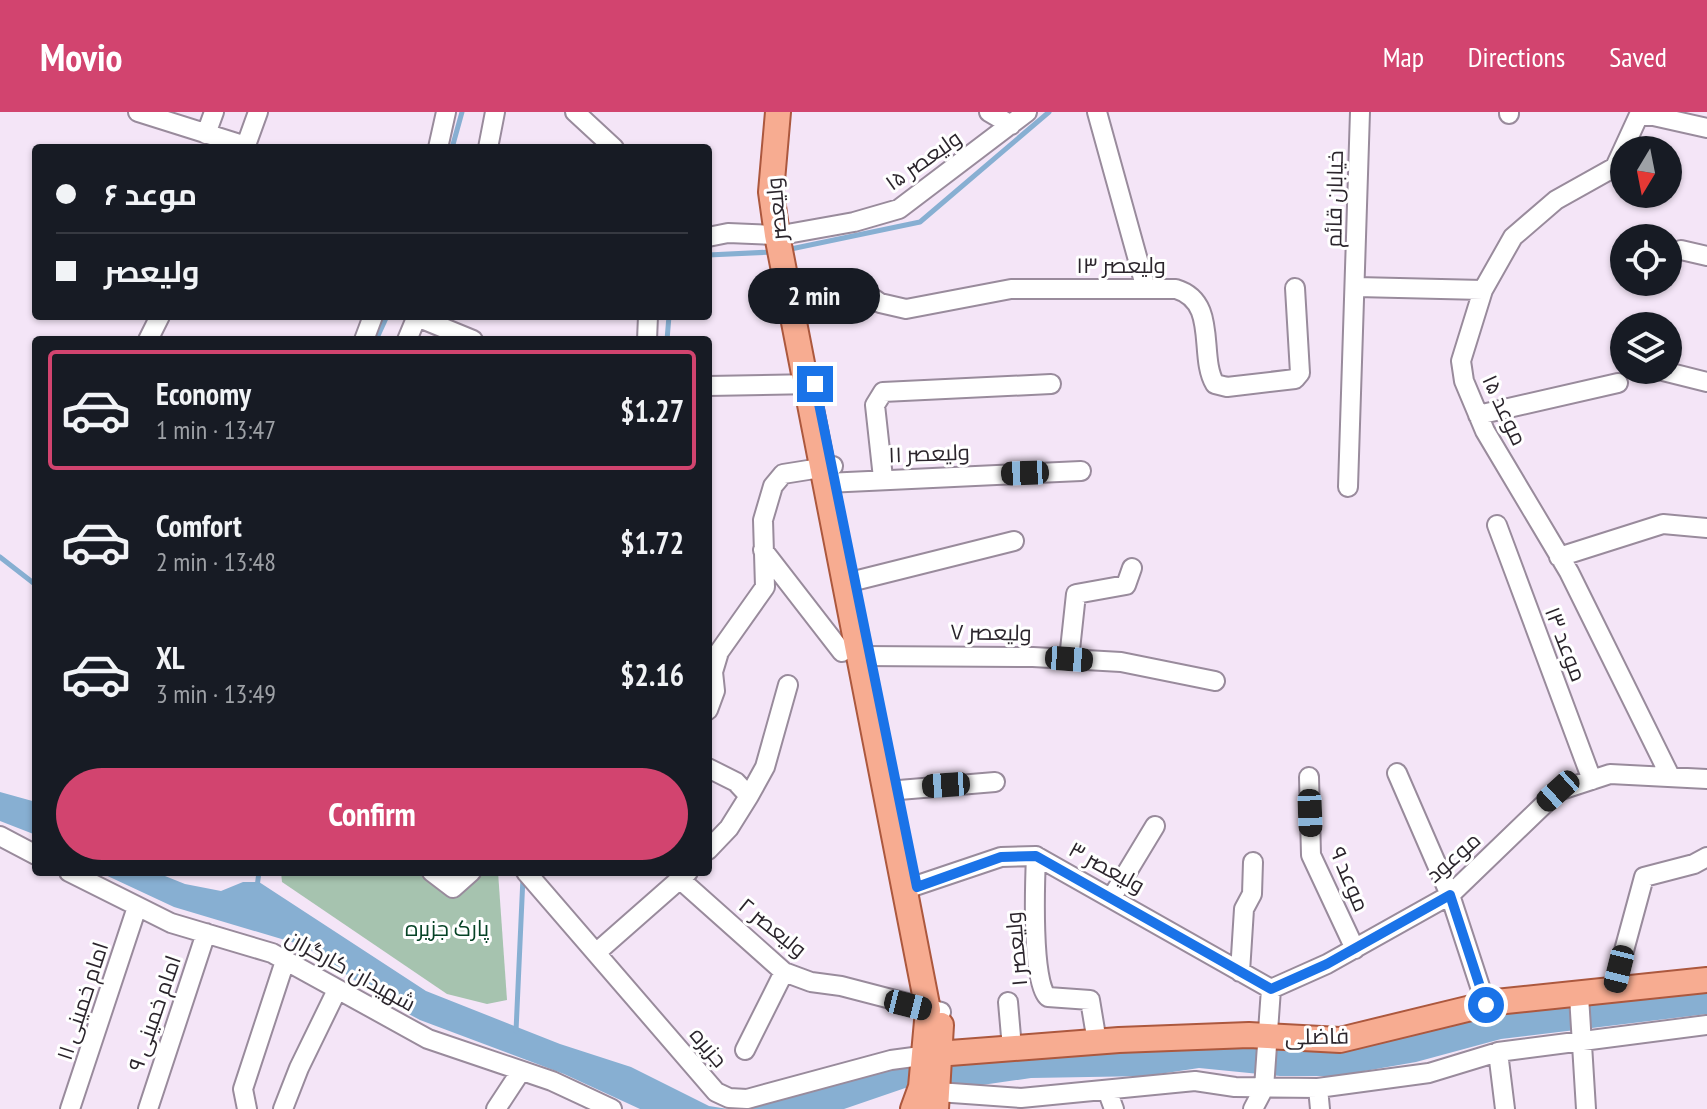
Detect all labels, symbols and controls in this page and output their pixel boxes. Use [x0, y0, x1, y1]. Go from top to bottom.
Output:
text: Movio [40, 32, 122, 81]
text: Map [1383, 38, 1424, 75]
text: Directions [1468, 38, 1565, 75]
text: Saved [1609, 38, 1667, 75]
street label: ولیعصر ۱۵ [879, 124, 967, 196]
north arrow [1610, 136, 1682, 208]
map controls [1610, 136, 1682, 384]
street label: خیابان قائم [1319, 150, 1351, 248]
text: موعد ۶ [104, 174, 197, 213]
street label: ولیعصر [759, 176, 793, 244]
button: locate [1610, 224, 1682, 296]
text: ولیعصر [104, 251, 199, 290]
street label: ولیعصر ۱۳ [1076, 251, 1166, 279]
callout: 2 min [749, 268, 881, 324]
text: 2 min [788, 279, 840, 312]
button: layers [1610, 312, 1682, 384]
route end [797, 366, 833, 402]
street label: موعد ۱۵ [1476, 370, 1534, 450]
icon: car [60, 374, 132, 446]
text: Economy [156, 374, 251, 413]
text: $1.27 [620, 391, 684, 430]
text: 1 min · 13:47 [156, 413, 276, 446]
street label: ولیعصر ۱۱ [888, 438, 970, 468]
car [1001, 460, 1049, 486]
icon: car [60, 506, 132, 578]
text: Comfort [156, 506, 242, 545]
text: $1.72 [620, 523, 684, 562]
text: 2 min · 13:48 [156, 545, 276, 578]
street label: موعد ۱۳ [1539, 603, 1593, 685]
street label: ولیعصر ۷ [950, 617, 1032, 647]
icon: car [60, 638, 132, 710]
text: XL [156, 638, 185, 677]
car [1044, 645, 1094, 673]
text: $2.16 [620, 655, 684, 694]
text: 3 min · 13:49 [156, 677, 276, 710]
car [1532, 766, 1584, 816]
button: Confirm [56, 768, 688, 860]
car [921, 771, 971, 799]
car [1297, 789, 1323, 837]
street label: موعود [1420, 826, 1486, 888]
street label: ولیعصر ۳ [1064, 835, 1150, 899]
street label: موعد ۹ [1324, 842, 1376, 916]
street label: ولیعصر ۲ [733, 891, 813, 963]
street label: ولیعصر ۱ [999, 911, 1033, 987]
park label: پارک جزیره [405, 914, 489, 943]
street label: شهیدان کارگران [281, 923, 421, 1017]
street label: امام خمینی ۱۱ [50, 938, 116, 1064]
car [1602, 943, 1636, 995]
street label: امام خمینی ۹ [121, 951, 189, 1075]
route start [1468, 987, 1504, 1023]
car [882, 988, 934, 1022]
street label: جزیره [684, 1021, 734, 1073]
street label: فاضلی [1285, 1021, 1349, 1051]

